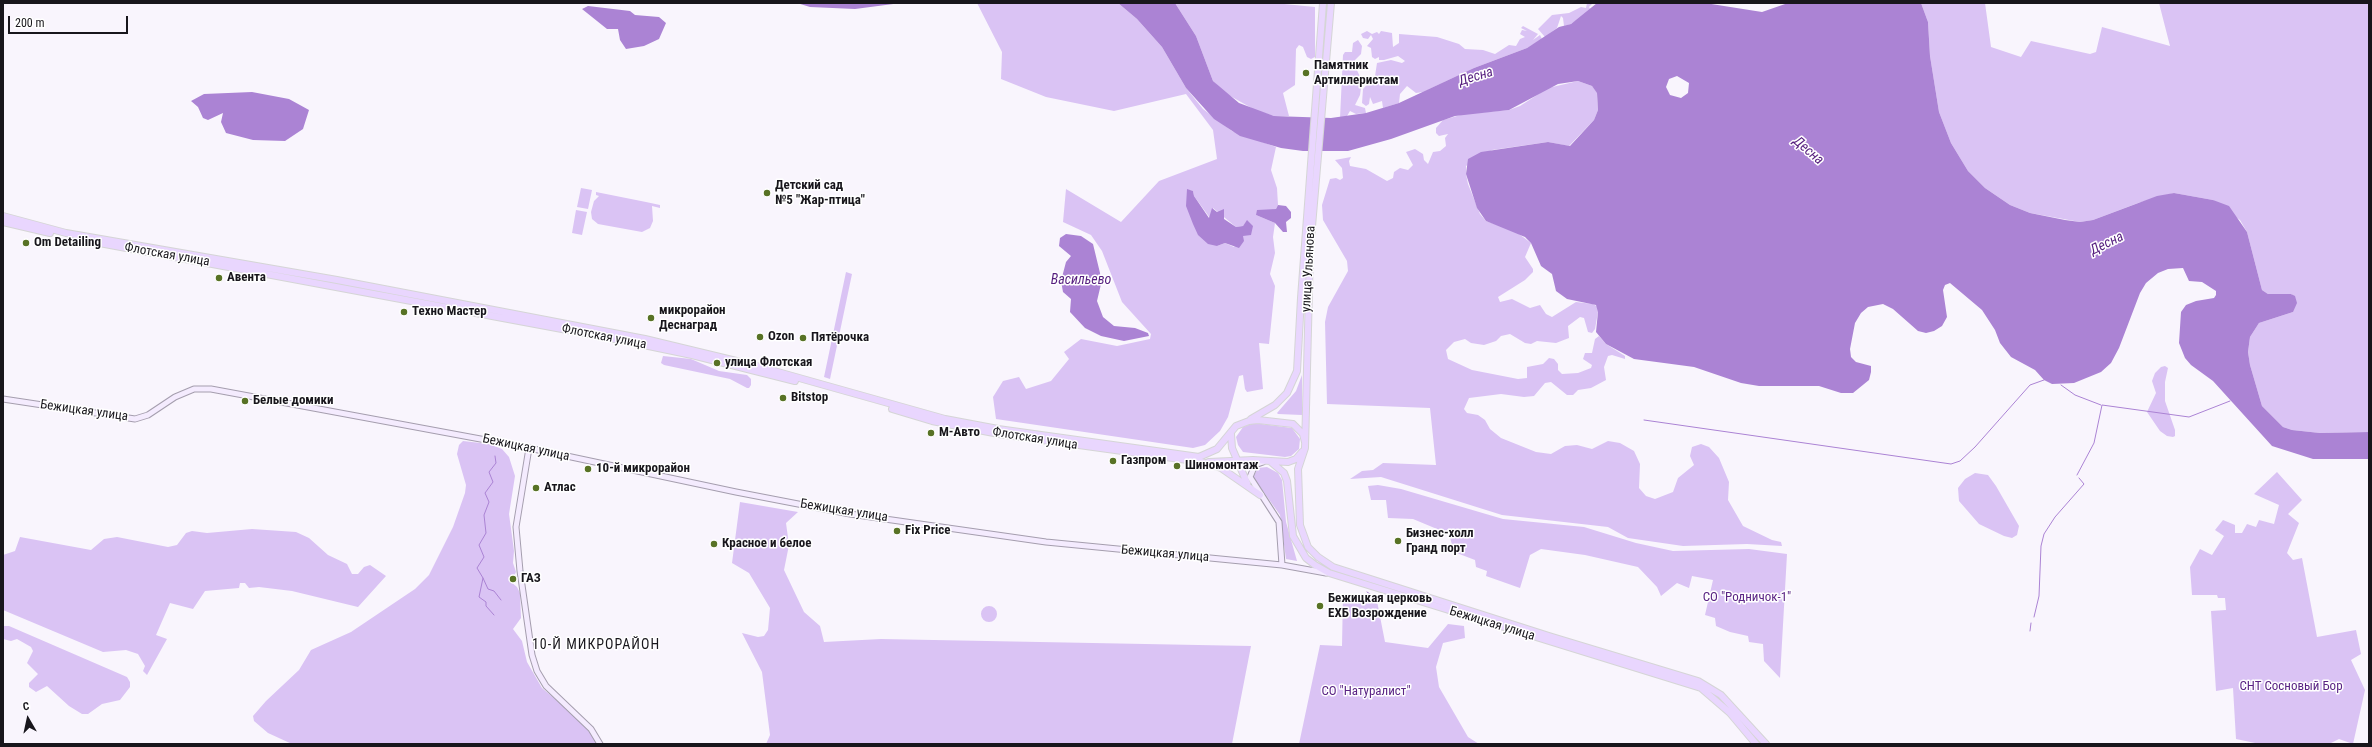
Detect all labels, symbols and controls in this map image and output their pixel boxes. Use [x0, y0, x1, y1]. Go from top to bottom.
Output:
scale bar [10, 8, 130, 34]
text: 200 m [15, 16, 45, 30]
place label: Памятник Артиллеристам [1314, 58, 1399, 89]
water label: Десна [1457, 64, 1495, 90]
marker: Памятник Артиллеристам [1301, 68, 1311, 78]
water label: Десна [1789, 133, 1827, 169]
place label: Детский сад №5 "Жар-птица" [775, 178, 865, 209]
marker: Детский сад №5 "Жар-птица" [762, 188, 772, 198]
street label: улица Ульянова [1299, 226, 1319, 312]
water label: Десна [2088, 229, 2126, 259]
place label: Om Detailing [34, 235, 101, 251]
marker: Om Detailing [21, 238, 31, 248]
street label: Флотская улица [123, 240, 211, 270]
place label: Авента [227, 270, 266, 286]
water label: Васильево [1051, 272, 1111, 288]
marker: Авента [214, 273, 224, 283]
place label: микрорайон Деснаград [659, 303, 726, 334]
place label: Техно Мастер [412, 304, 487, 320]
marker: Техно Мастер [399, 307, 409, 317]
marker: микрорайон Деснаград [646, 313, 656, 323]
street label: Флотская улица [560, 321, 648, 353]
place label: Ozon [768, 329, 794, 345]
place label: Пятёрочка [811, 330, 869, 346]
marker: Ozon [755, 332, 765, 342]
marker: Пятёрочка [798, 333, 808, 343]
place label: улица Флотская [725, 355, 812, 371]
marker: улица Флотская [712, 358, 722, 368]
place label: Bitstop [791, 390, 828, 406]
place label: Белые домики [253, 393, 334, 409]
marker: Bitstop [778, 393, 788, 403]
marker: Белые домики [240, 396, 250, 406]
street label: Бежицкая улица [39, 397, 129, 425]
place label: М-Авто [939, 425, 980, 441]
street label: Флотская улица [991, 425, 1079, 453]
marker: М-Авто [926, 428, 936, 438]
street label: Бежицкая улица [481, 431, 571, 465]
place label: Газпром [1121, 453, 1166, 469]
marker: Газпром [1108, 456, 1118, 466]
place label: Шиномонтаж [1185, 458, 1259, 474]
place label: 10-й микрорайон [596, 461, 690, 477]
marker: Шиномонтаж [1172, 461, 1182, 471]
marker: 10-й микрорайон [583, 464, 593, 474]
place label: Атлас [544, 480, 576, 496]
marker: Атлас [531, 483, 541, 493]
street label: Бежицкая улица [799, 496, 889, 526]
place label: Fix Price [905, 523, 951, 539]
marker: Fix Price [892, 526, 902, 536]
place label: Бизнес-холл Гранд порт [1406, 526, 1474, 557]
place label: Красное и белое [722, 536, 811, 552]
marker: Бизнес-холл Гранд порт [1393, 536, 1403, 546]
marker: Красное и белое [709, 539, 719, 549]
street label: Бежицкая улица [1120, 542, 1210, 566]
place label: ГАЗ [521, 571, 541, 587]
marker: ГАЗ [508, 574, 518, 584]
park label: СО "Родничок-1" [1703, 590, 1791, 606]
place label: Бежицкая церковь ЕХБ Возрождение [1328, 591, 1432, 622]
marker: Бежицкая церковь ЕХБ Возрождение [1315, 601, 1325, 611]
street label: Бежицкая улица [1447, 604, 1537, 644]
district label: 10-Й МИКРОРАЙОН [532, 637, 660, 653]
park label: СНТ Сосновый Бор [2239, 679, 2343, 695]
park label: СО "Натуралист" [1321, 684, 1411, 700]
north arrow [8, 699, 48, 739]
text: С [22, 700, 30, 714]

